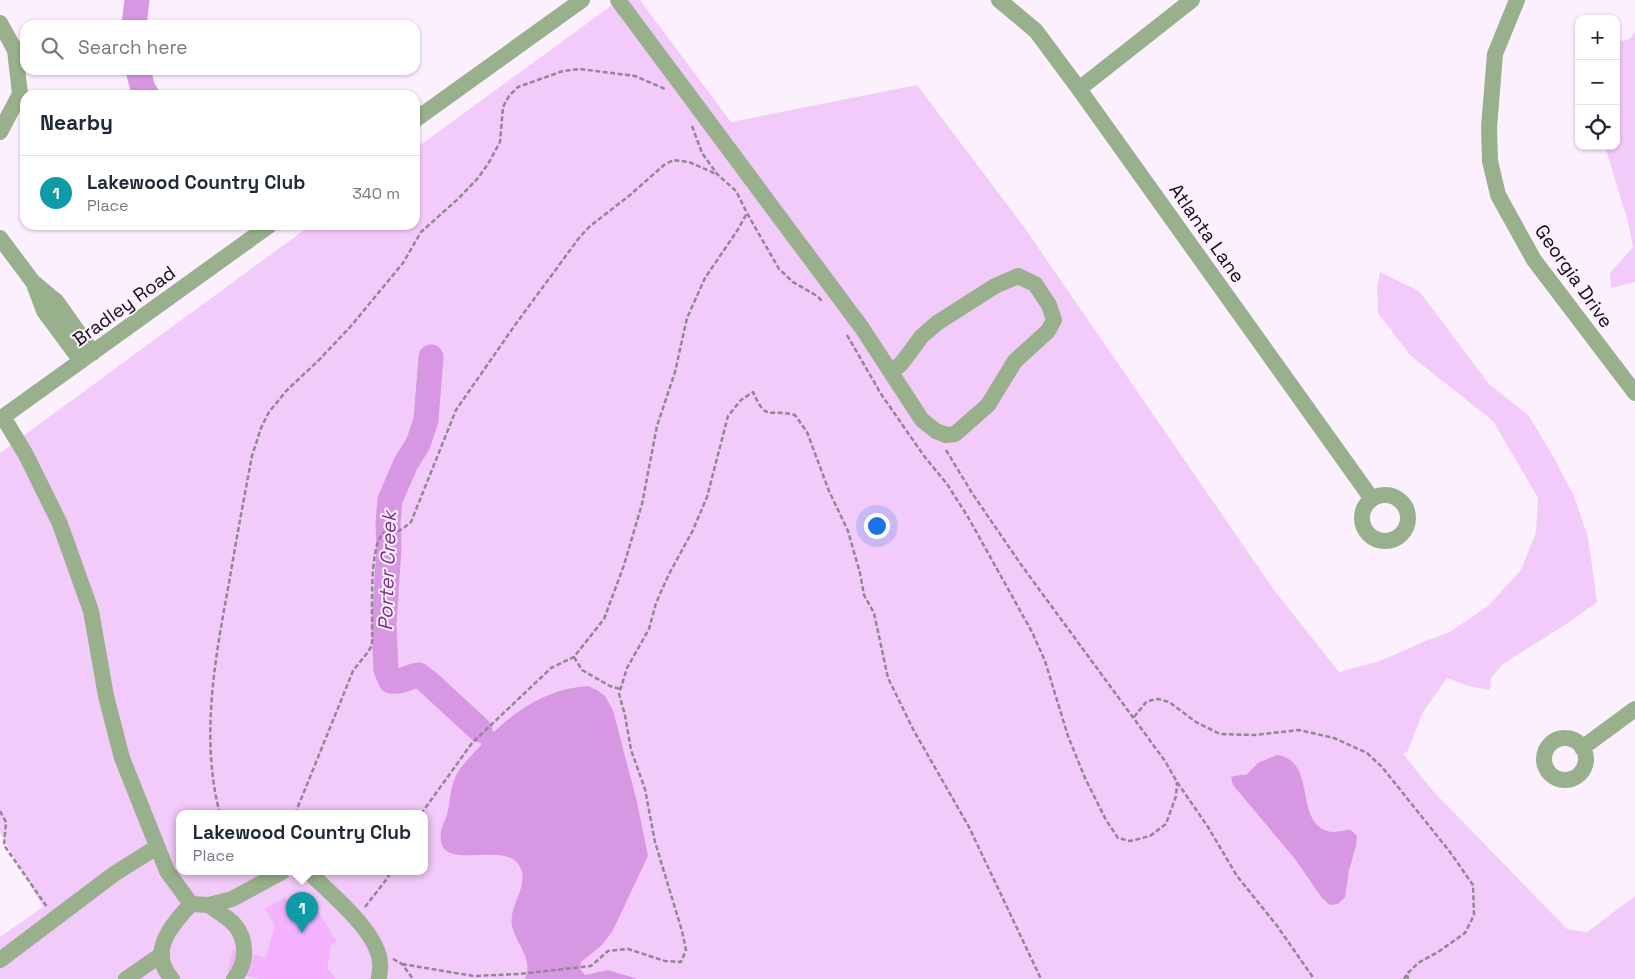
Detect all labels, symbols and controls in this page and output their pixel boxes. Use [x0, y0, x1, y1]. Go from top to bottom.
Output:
map controls [1575, 15, 1620, 150]
button: + [1575, 15, 1620, 60]
search box [20, 20, 420, 75]
icon: search [38, 34, 66, 62]
text: Search here [78, 35, 188, 60]
button: − [1575, 60, 1620, 105]
button: locate [1575, 105, 1620, 150]
text: Nearby [40, 109, 113, 136]
text: Lakewood Country Club [87, 170, 305, 195]
street label: Atlanta Lane [1163, 178, 1251, 288]
text: 1 [52, 183, 60, 204]
text: 340 m [352, 183, 400, 204]
text: Place [87, 195, 129, 216]
street label: Georgia Drive [1529, 219, 1619, 333]
street label: Bradley Road [68, 260, 180, 352]
water label: Porter Creek [372, 509, 402, 631]
your location [864, 513, 890, 539]
popup [176, 810, 428, 875]
text: Lakewood Country Club [193, 820, 411, 845]
text: Place [193, 845, 234, 866]
pin: 1 [286, 892, 318, 933]

